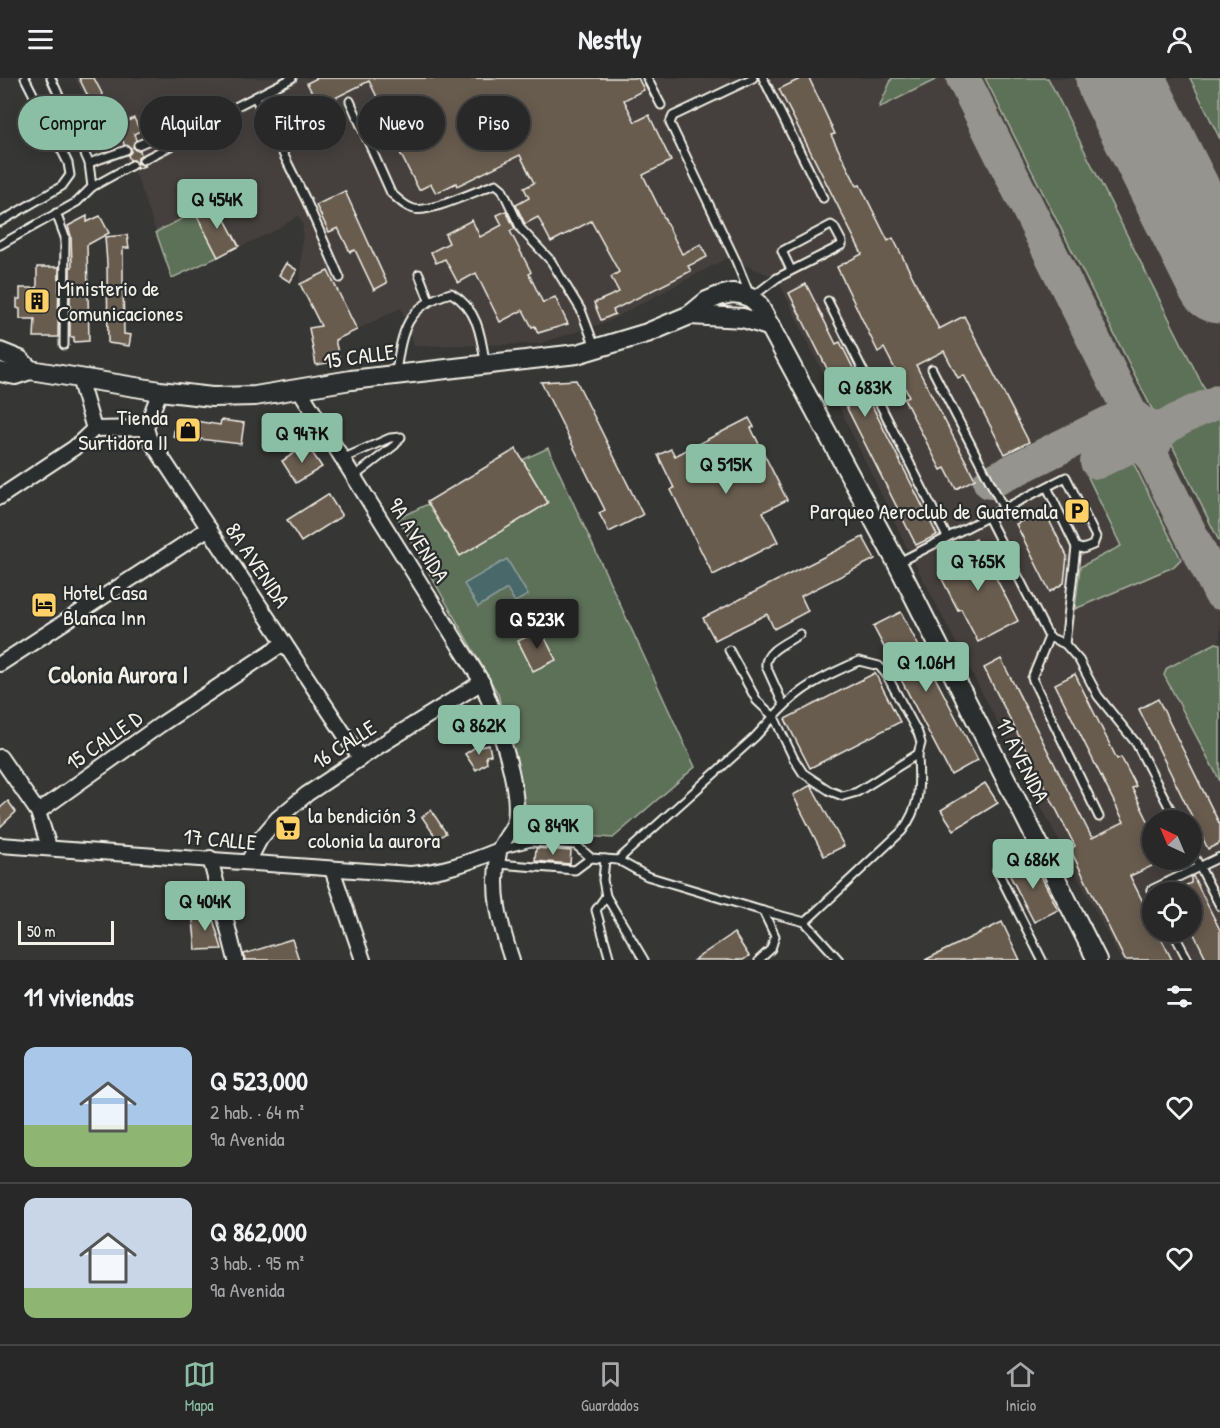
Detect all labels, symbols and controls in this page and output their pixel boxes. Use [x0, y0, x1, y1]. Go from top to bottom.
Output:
text: Nestly [578, 21, 642, 57]
icon: menu [24, 23, 57, 56]
icon: person [1163, 23, 1196, 56]
chip: Comprar [18, 96, 128, 150]
chip: Alquilar [140, 96, 242, 150]
chip: Filtros [254, 96, 346, 150]
chip: Nuevo [358, 96, 445, 150]
chip: Piso [457, 96, 530, 150]
pin: Q 454K [168, 179, 266, 230]
text: Q 454K [191, 185, 243, 212]
place label: Ministerio de Comunicaciones [57, 273, 183, 328]
building icon: Ministerio de Comunicaciones [22, 286, 52, 316]
street label: 15 CALLE [322, 336, 397, 376]
pin: Q 683K [816, 367, 914, 418]
text: Q 683K [838, 373, 892, 400]
place label: Tienda Surtidora II [78, 402, 168, 457]
pin: Q 947K [253, 413, 351, 464]
shop icon: Tienda Surtidora II [173, 415, 203, 445]
text: Q 947K [276, 419, 328, 446]
pin: Q 515K [677, 444, 775, 495]
text: Q 515K [700, 450, 752, 477]
street label: 9A AVENIDA [381, 492, 457, 588]
place label: Parqueo Aeroclub de Guatemala [810, 496, 1058, 526]
parking icon: Parqueo Aeroclub de Guatemala [1062, 496, 1092, 526]
street label: 8A AVENIDA [219, 517, 297, 613]
pin: Q 765K [929, 541, 1027, 592]
text: Q 765K [951, 547, 1005, 574]
place label: Hotel Casa Blanca Inn [63, 577, 148, 632]
hotel icon: Hotel Casa Blanca Inn [29, 590, 59, 620]
pin: Q 523K [488, 599, 586, 650]
text: Q 523K [510, 605, 564, 632]
pin: Q 1.06M [871, 642, 981, 693]
text: Q 1.06M [897, 648, 955, 675]
district label: Colonia Aurora I [48, 658, 188, 690]
street label: 15 CALLE D [60, 703, 149, 777]
pin: Q 862K [430, 705, 528, 756]
text: Q 862K [452, 711, 506, 738]
street label: 16 CALLE [306, 712, 382, 776]
street label: 11 AVENIDA [989, 712, 1057, 808]
place label: la bendición 3 colonia la aurora [308, 800, 440, 855]
pin: Q 849K [504, 805, 602, 856]
north arrow [1142, 810, 1202, 870]
map controls [1142, 810, 1202, 942]
text: Q 849K [527, 811, 579, 838]
supermarket icon: la bendición 3 colonia la aurora [273, 813, 303, 843]
street label: 17 CALLE [182, 821, 258, 857]
pin: Q 686K [984, 839, 1082, 890]
text: Q 686K [1007, 845, 1059, 872]
pin: Q 404K [156, 881, 254, 932]
button: locate [1142, 882, 1202, 942]
text: Q 404K [179, 887, 231, 914]
scale bar [18, 918, 114, 946]
text: 50 m [27, 920, 56, 942]
text: 11 viviendas [24, 979, 134, 1014]
icon: filters [1163, 980, 1196, 1013]
text: Q 523,000 [210, 1063, 308, 1098]
icon: home [72, 1071, 144, 1143]
icon: heart [1163, 1091, 1196, 1124]
text: 2 hab. · 64 m² [210, 1098, 304, 1125]
text: 9a Avenida [210, 1125, 285, 1152]
text: Q 862,000 [210, 1214, 307, 1249]
icon: home [72, 1222, 144, 1294]
icon: heart [1163, 1242, 1196, 1275]
text: 3 hab. · 95 m² [210, 1249, 304, 1276]
text: 9a Avenida [210, 1276, 285, 1303]
tab: Mapa [183, 1358, 216, 1416]
tab: Guardados [581, 1358, 639, 1416]
tab: Inicio [1004, 1358, 1037, 1416]

